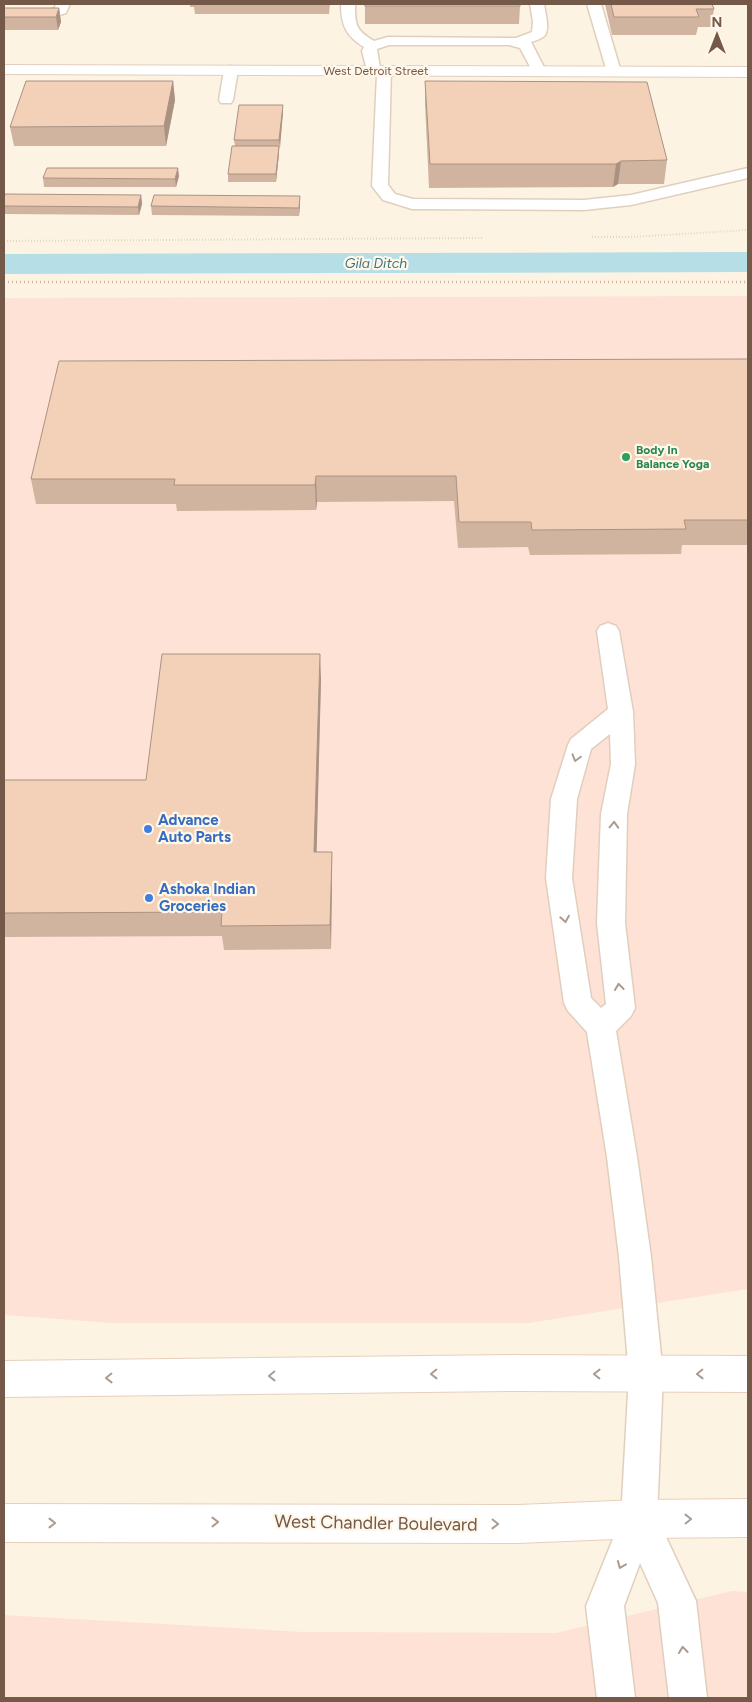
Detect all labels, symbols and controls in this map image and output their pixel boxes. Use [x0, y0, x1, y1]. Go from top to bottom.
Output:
north arrow [692, 10, 742, 60]
text: N [712, 14, 722, 31]
street label: West Detroit Street [324, 64, 429, 78]
water label: Gila Ditch [345, 255, 407, 272]
place label: Body In Balance Yoga [636, 443, 709, 471]
marker: Body In Balance Yoga [620, 451, 632, 463]
one-way arrow [571, 754, 581, 762]
place label: Advance Auto Parts [158, 811, 231, 846]
one-way arrow [608, 821, 619, 829]
marker: Advance Auto Parts [142, 823, 154, 835]
place label: Ashoka Indian Groceries [159, 880, 255, 915]
marker: Ashoka Indian Groceries [143, 892, 155, 904]
one-way arrow [560, 914, 570, 923]
one-way arrow [614, 983, 625, 991]
one-way arrow [430, 1369, 438, 1379]
one-way arrow [593, 1369, 600, 1379]
one-way arrow [695, 1369, 703, 1379]
one-way arrow [268, 1371, 276, 1381]
one-way arrow [105, 1373, 113, 1383]
street label: West Chandler Boulevard [274, 1510, 478, 1536]
one-way arrow [684, 1514, 692, 1524]
one-way arrow [212, 1517, 219, 1527]
one-way arrow [49, 1518, 57, 1528]
one-way arrow [492, 1519, 500, 1529]
one-way arrow [617, 1560, 627, 1569]
one-way arrow [678, 1645, 689, 1653]

